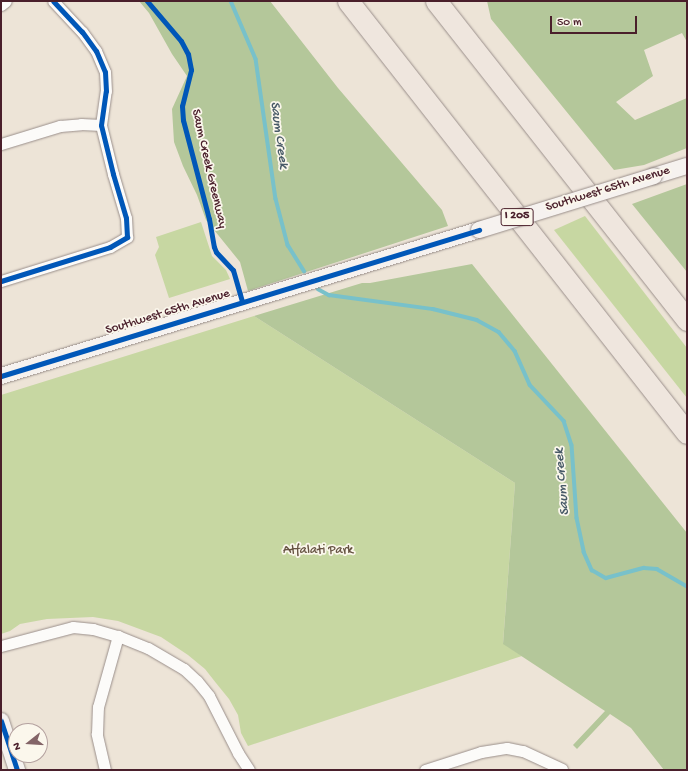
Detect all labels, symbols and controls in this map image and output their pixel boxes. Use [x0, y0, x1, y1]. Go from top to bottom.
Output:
scale bar [552, 8, 639, 34]
text: 50 m [557, 16, 582, 30]
water label: Saum Creek [265, 100, 291, 170]
street label: Saum Creek Greenway [187, 108, 229, 230]
street label: Southwest 65th Avenue [544, 164, 672, 216]
road number: I 205 [500, 207, 534, 227]
street label: Southwest 65th Avenue [104, 287, 232, 339]
water label: Saum Creek [552, 448, 574, 516]
park label: Atfalati Park [283, 543, 353, 559]
north arrow [8, 723, 48, 763]
text: N [11, 741, 24, 751]

